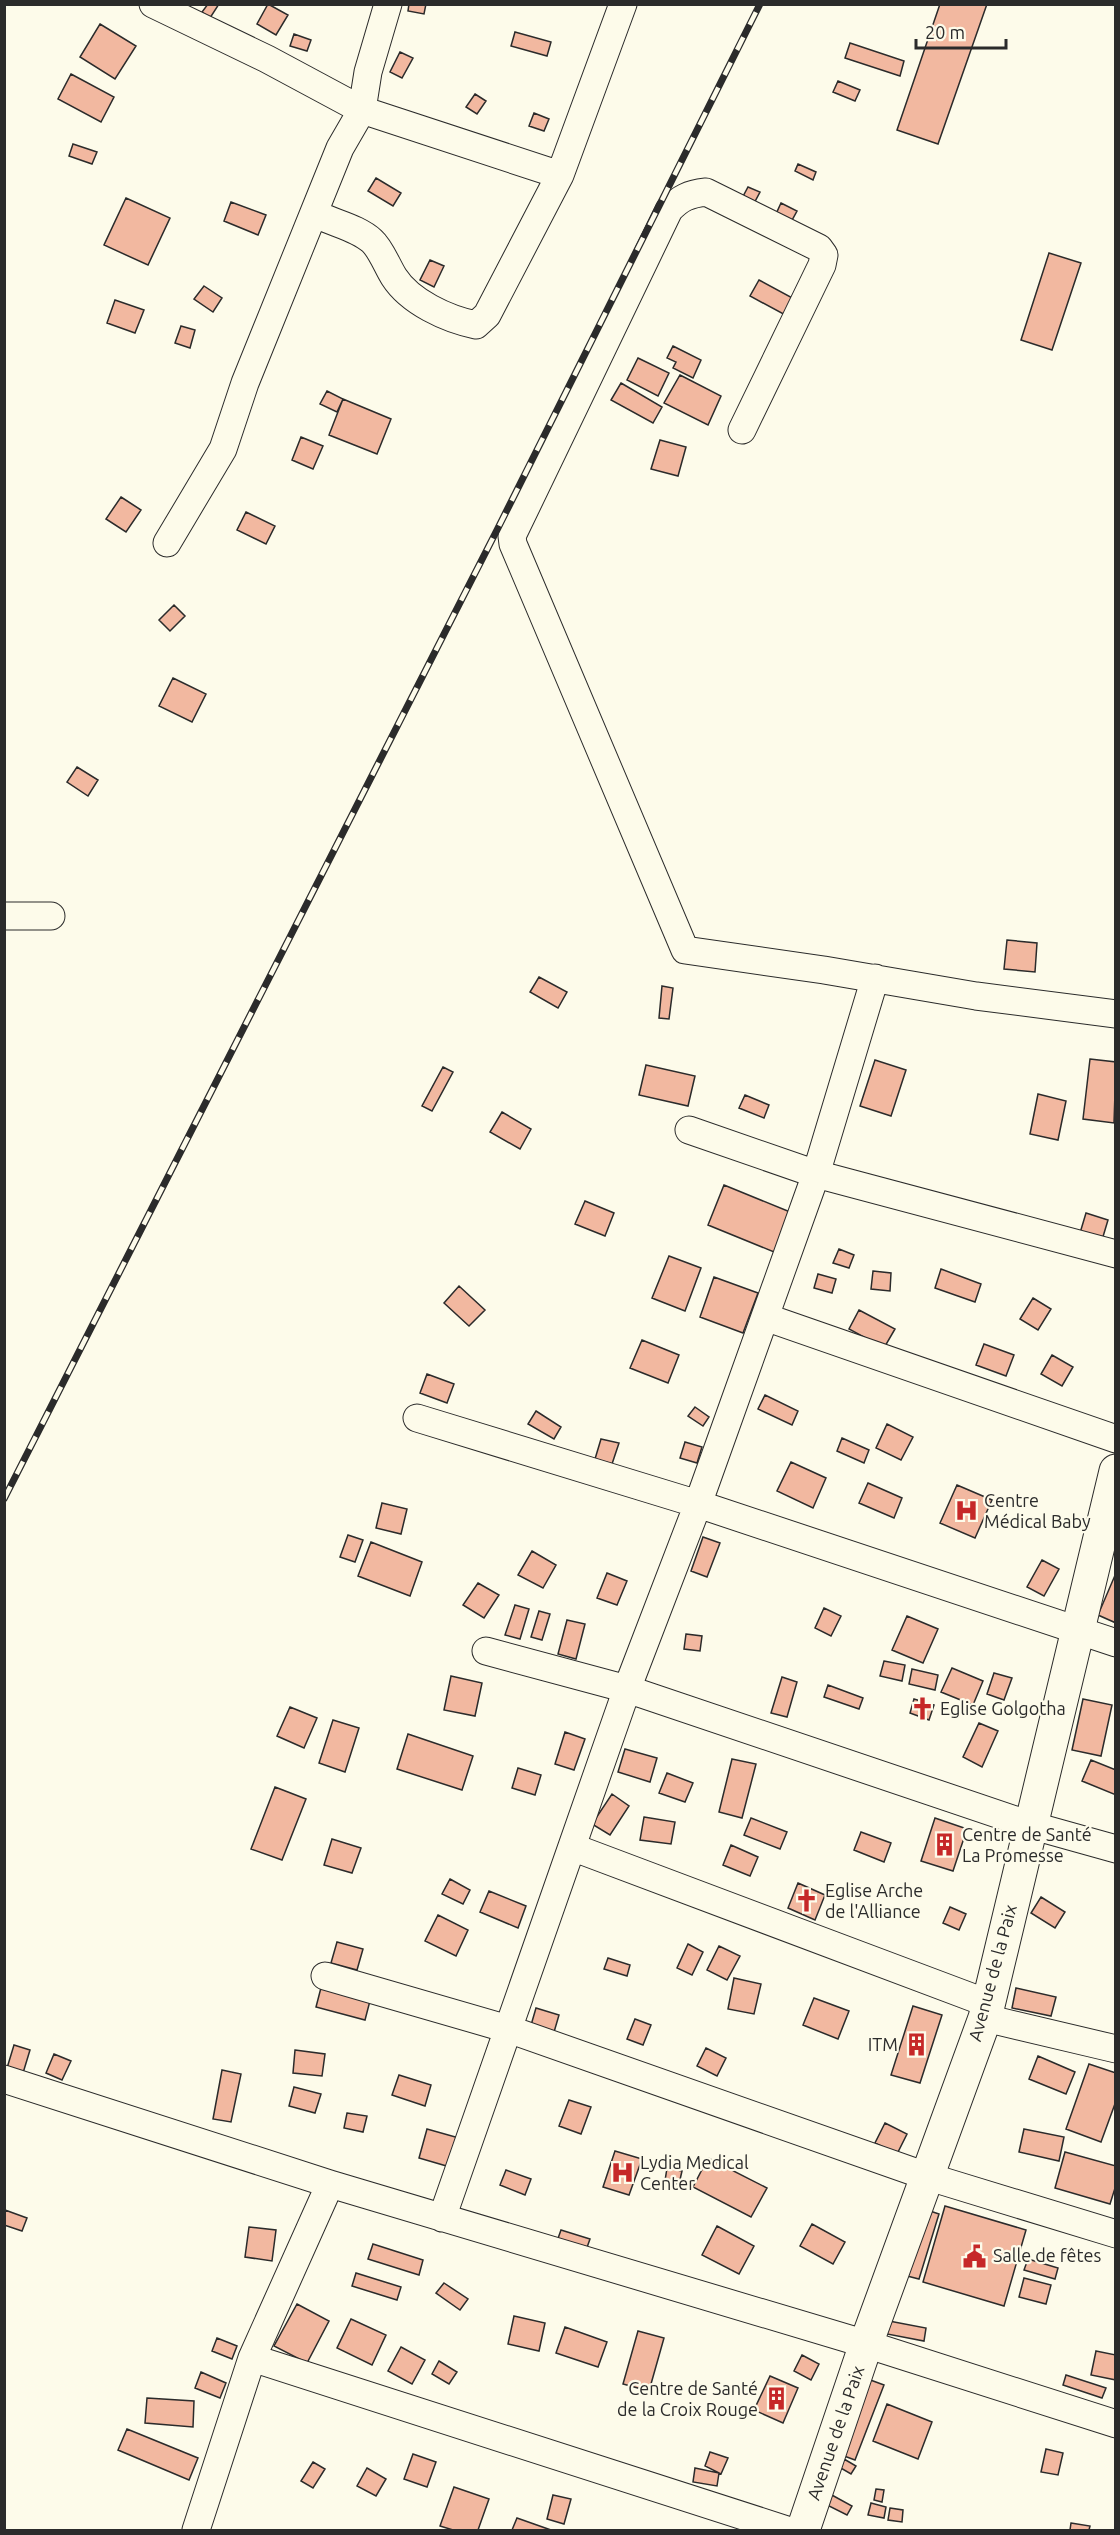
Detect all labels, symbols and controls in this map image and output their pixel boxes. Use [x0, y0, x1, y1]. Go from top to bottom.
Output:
scale bar [916, 12, 1006, 50]
text: 20 m [925, 22, 965, 42]
place label: Centre Médical Baby [984, 1490, 1091, 1531]
hospital icon: Centre Médical Baby [953, 1498, 979, 1524]
church icon: Eglise Golgotha [909, 1696, 935, 1722]
place label: Eglise Golgotha [940, 1698, 1066, 1718]
place label: Centre de Santé La Promesse [962, 1824, 1092, 1865]
building icon: Centre de Santé La Promesse [931, 1832, 957, 1858]
place label: Eglise Arche de l'Alliance [825, 1880, 923, 1921]
church icon: Eglise Arche de l'Alliance [794, 1888, 820, 1914]
street label: Avenue de la Paix [964, 1902, 1020, 2043]
building icon: ITM [903, 2032, 929, 2058]
place label: ITM [868, 2034, 898, 2054]
place label: Lydia Medical Center [640, 2152, 749, 2193]
hospital icon: Lydia Medical Center [609, 2160, 635, 2186]
public building icon: Salle de fêtes [962, 2243, 988, 2269]
place label: Salle de fêtes [993, 2245, 1102, 2265]
street label: Avenue de la Paix [803, 2363, 867, 2502]
place label: Centre de Santé de la Croix Rouge [617, 2378, 758, 2419]
building icon: Centre de Santé de la Croix Rouge [763, 2386, 789, 2412]

